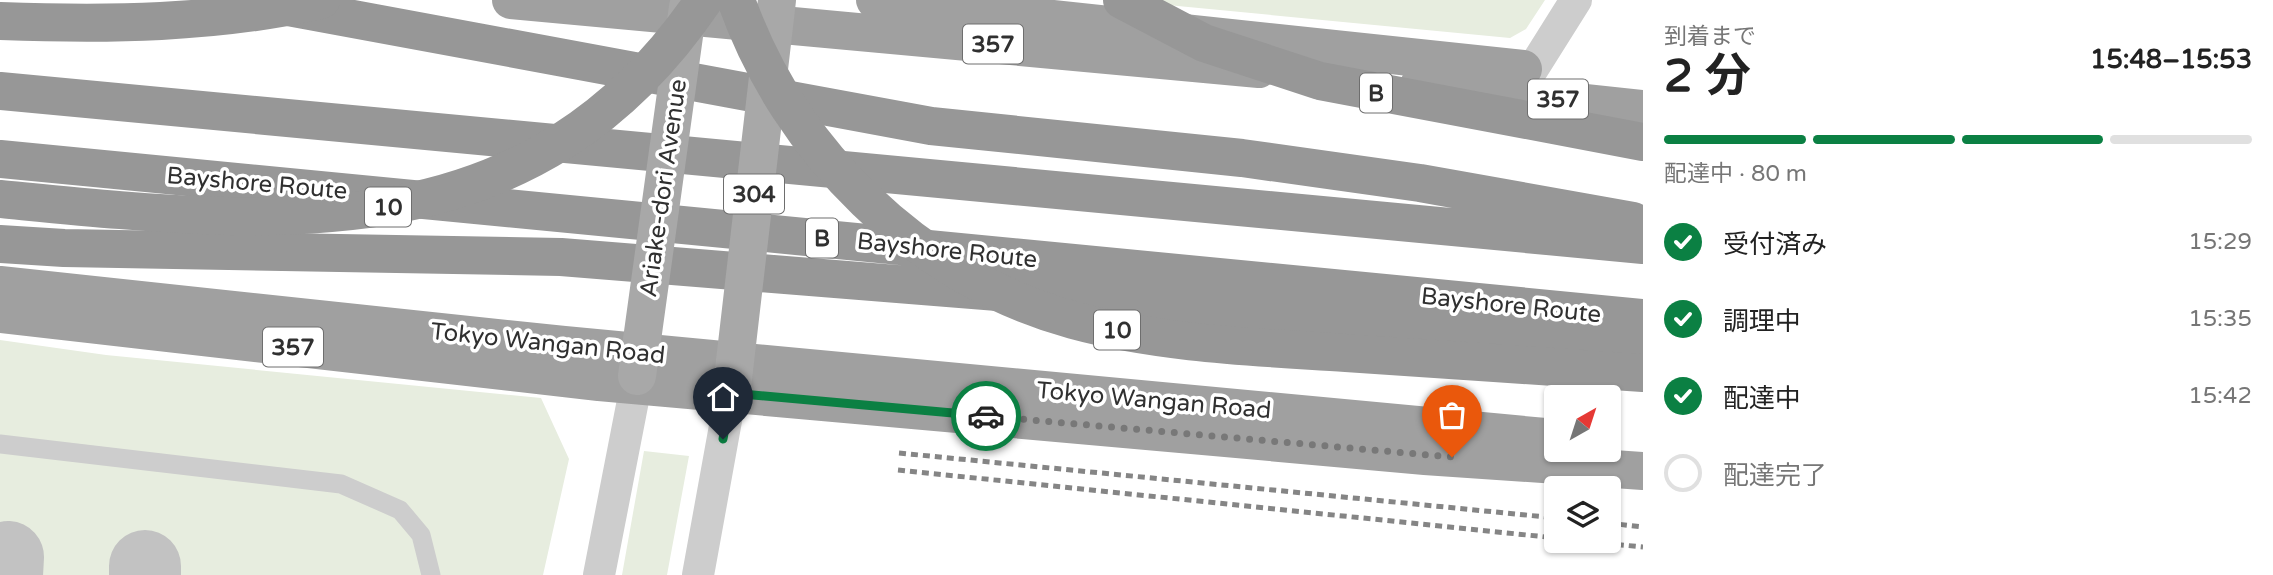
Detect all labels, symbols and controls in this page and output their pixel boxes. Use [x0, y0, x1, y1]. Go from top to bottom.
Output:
text: 到着まで [1664, 23, 1756, 51]
road number: 357 [963, 24, 1023, 64]
text: 15:48–15:53 [2090, 44, 2252, 75]
text: 2 分 [1664, 49, 1751, 104]
road number: B [1360, 74, 1392, 113]
street label: Ariake-dori Avenue [634, 77, 693, 299]
road number: 357 [1528, 80, 1588, 118]
text: 配達中 · 80 m [1664, 160, 1807, 188]
street label: Bayshore Route [166, 161, 348, 206]
road number: 304 [724, 174, 784, 214]
road number: 10 [365, 188, 411, 227]
road number: B [806, 218, 838, 258]
icon: check [1664, 223, 1702, 261]
street label: Bayshore Route [855, 227, 1038, 274]
text: 15:29 [2188, 228, 2252, 256]
text: 受付済み [1723, 229, 1827, 260]
street label: Bayshore Route [1419, 282, 1602, 329]
icon: check [1664, 300, 1702, 338]
text: 15:35 [2188, 305, 2252, 333]
text: 調理中 [1723, 306, 1801, 337]
road number: 10 [1094, 310, 1140, 350]
street label: Tokyo Wangan Road [429, 317, 667, 370]
road number: 357 [263, 328, 323, 366]
pin [693, 367, 753, 439]
street label: Tokyo Wangan Road [1035, 376, 1273, 425]
icon: check [1664, 377, 1702, 415]
icon: home [704, 378, 742, 416]
courier [951, 381, 1021, 451]
text: 15:42 [2188, 382, 2252, 410]
text: 配達中 [1723, 383, 1801, 414]
pin [1422, 385, 1482, 457]
north arrow [1544, 385, 1620, 462]
map controls [1544, 385, 1621, 553]
icon: bag [1433, 396, 1471, 434]
icon: car [967, 397, 1005, 435]
text: 配達完了 [1723, 460, 1827, 491]
button: layers [1544, 476, 1621, 553]

